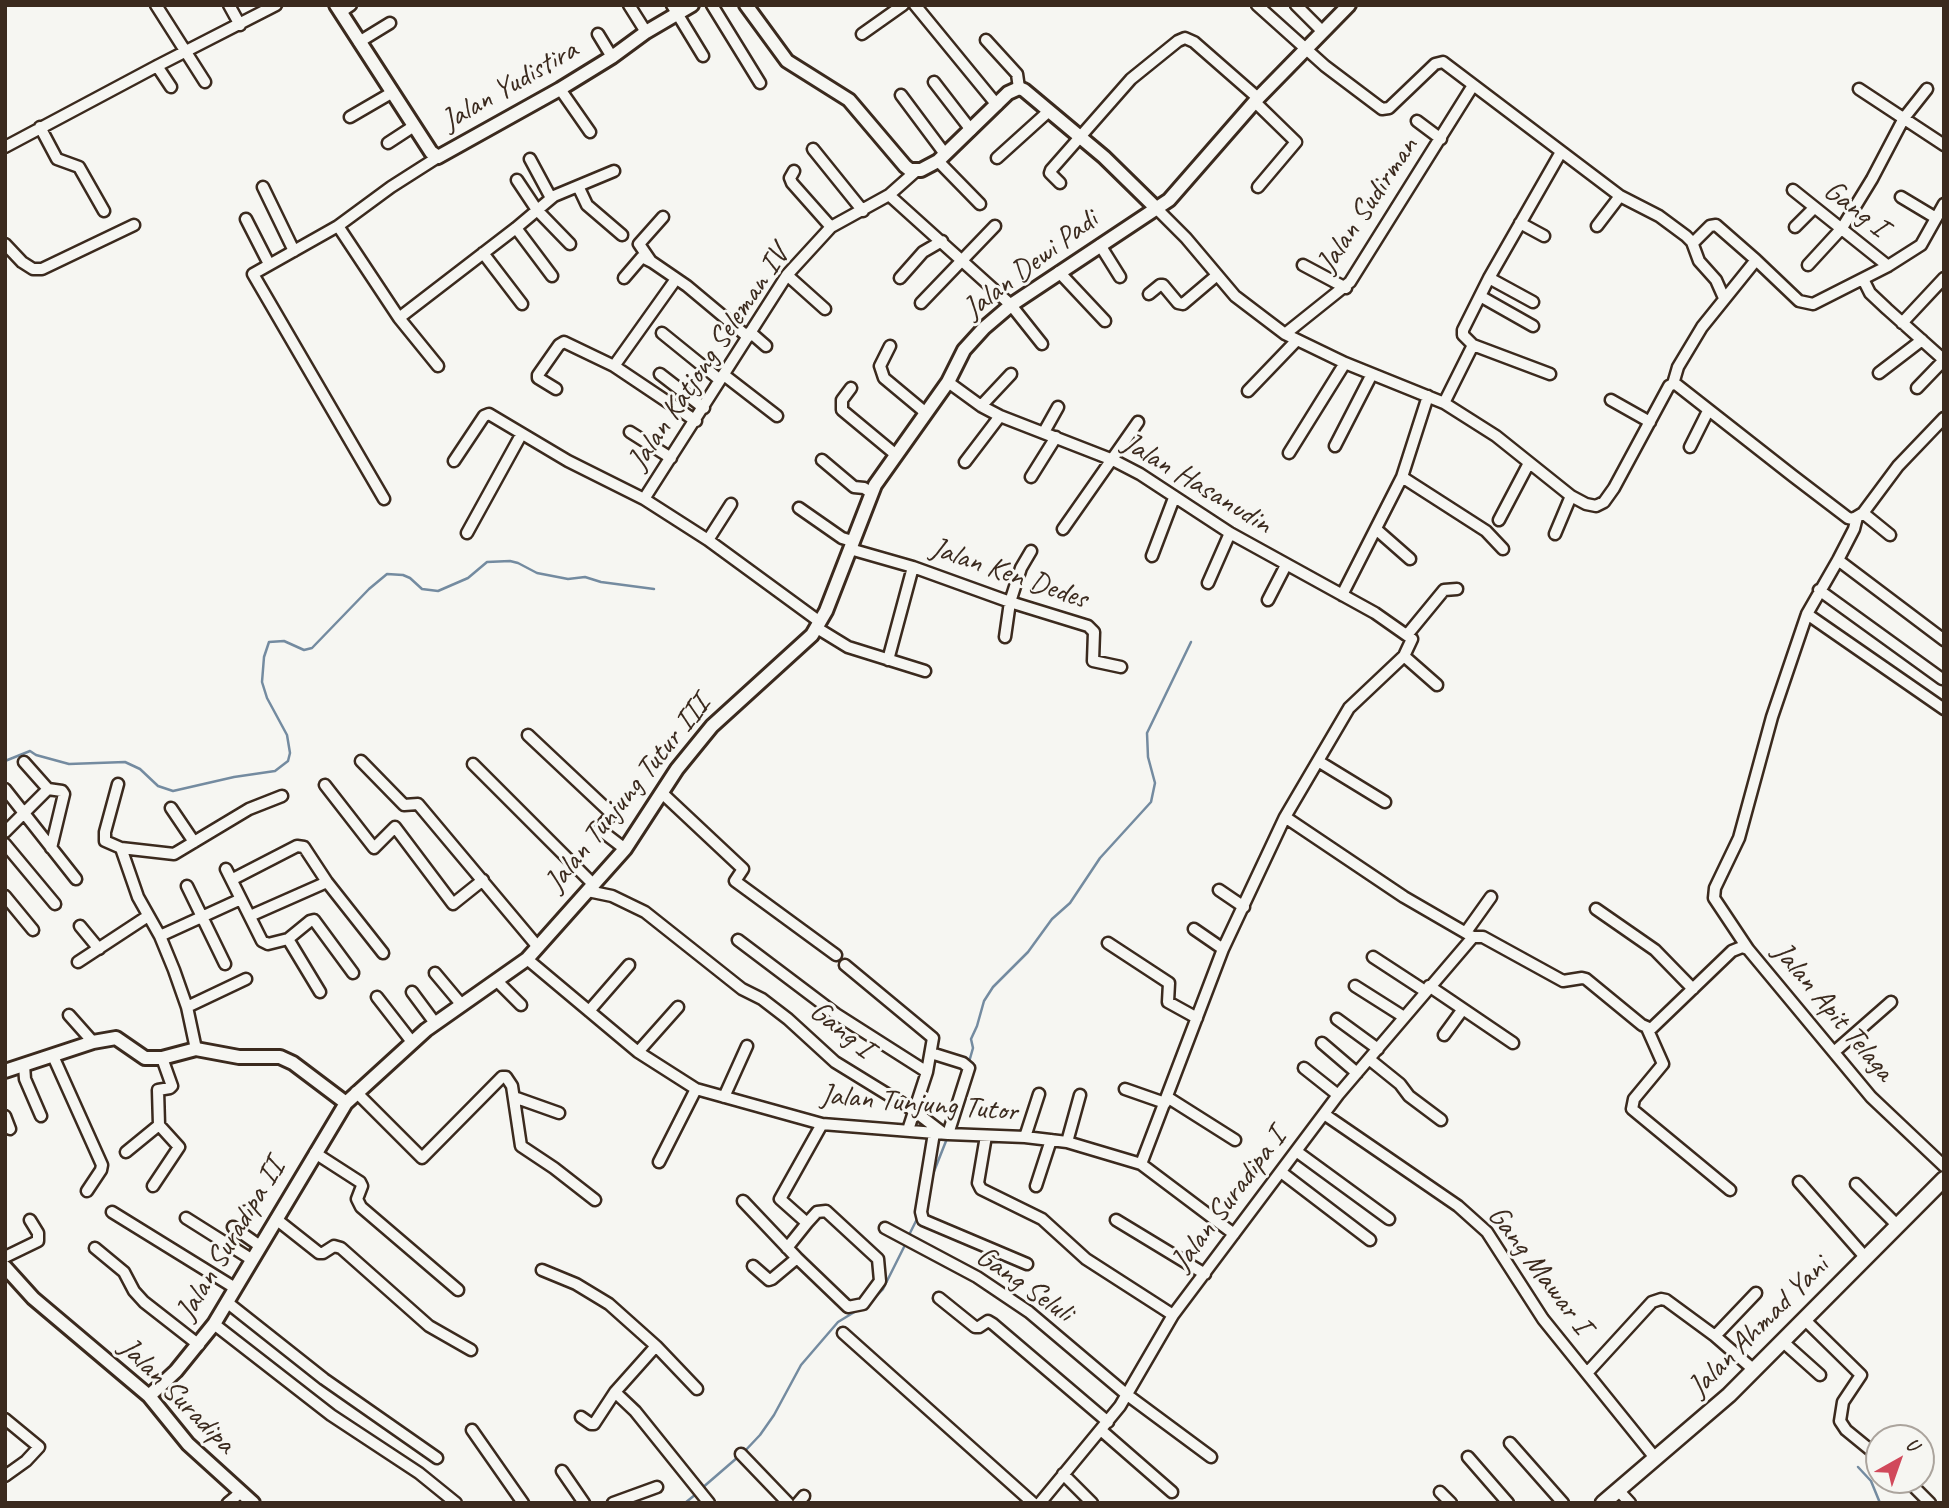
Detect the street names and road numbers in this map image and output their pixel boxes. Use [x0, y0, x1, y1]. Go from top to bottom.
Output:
street label: Jalan Yudistira [436, 33, 584, 139]
street label: Jalan Sudirman [1310, 130, 1426, 280]
street label: Gang I [1816, 173, 1894, 245]
street label: Jalan Dewi Padi [957, 203, 1105, 327]
street label: Jalan Katjong Seleman IV [621, 239, 797, 477]
street label: Jalan Hasanudin [1116, 425, 1278, 543]
street label: Jalan Ken Dedes [926, 530, 1092, 618]
street label: Jalan Tunjung Tutur III [538, 689, 718, 899]
street label: Jalan Apit Telaga [1765, 935, 1901, 1089]
street label: Gang I [802, 994, 880, 1066]
street label: Jalan Tunjung Tutor [819, 1077, 1019, 1131]
street label: Jalan Suradipa I [1164, 1122, 1294, 1278]
street label: Jalan Suradipa II [169, 1153, 293, 1327]
street label: Gang Mawar I [1479, 1199, 1599, 1341]
street label: Gang Seluli [969, 1239, 1079, 1331]
street label: Jalan Ahmad Yani [1681, 1249, 1837, 1405]
street label: Jalan Suradipa [111, 1330, 243, 1462]

